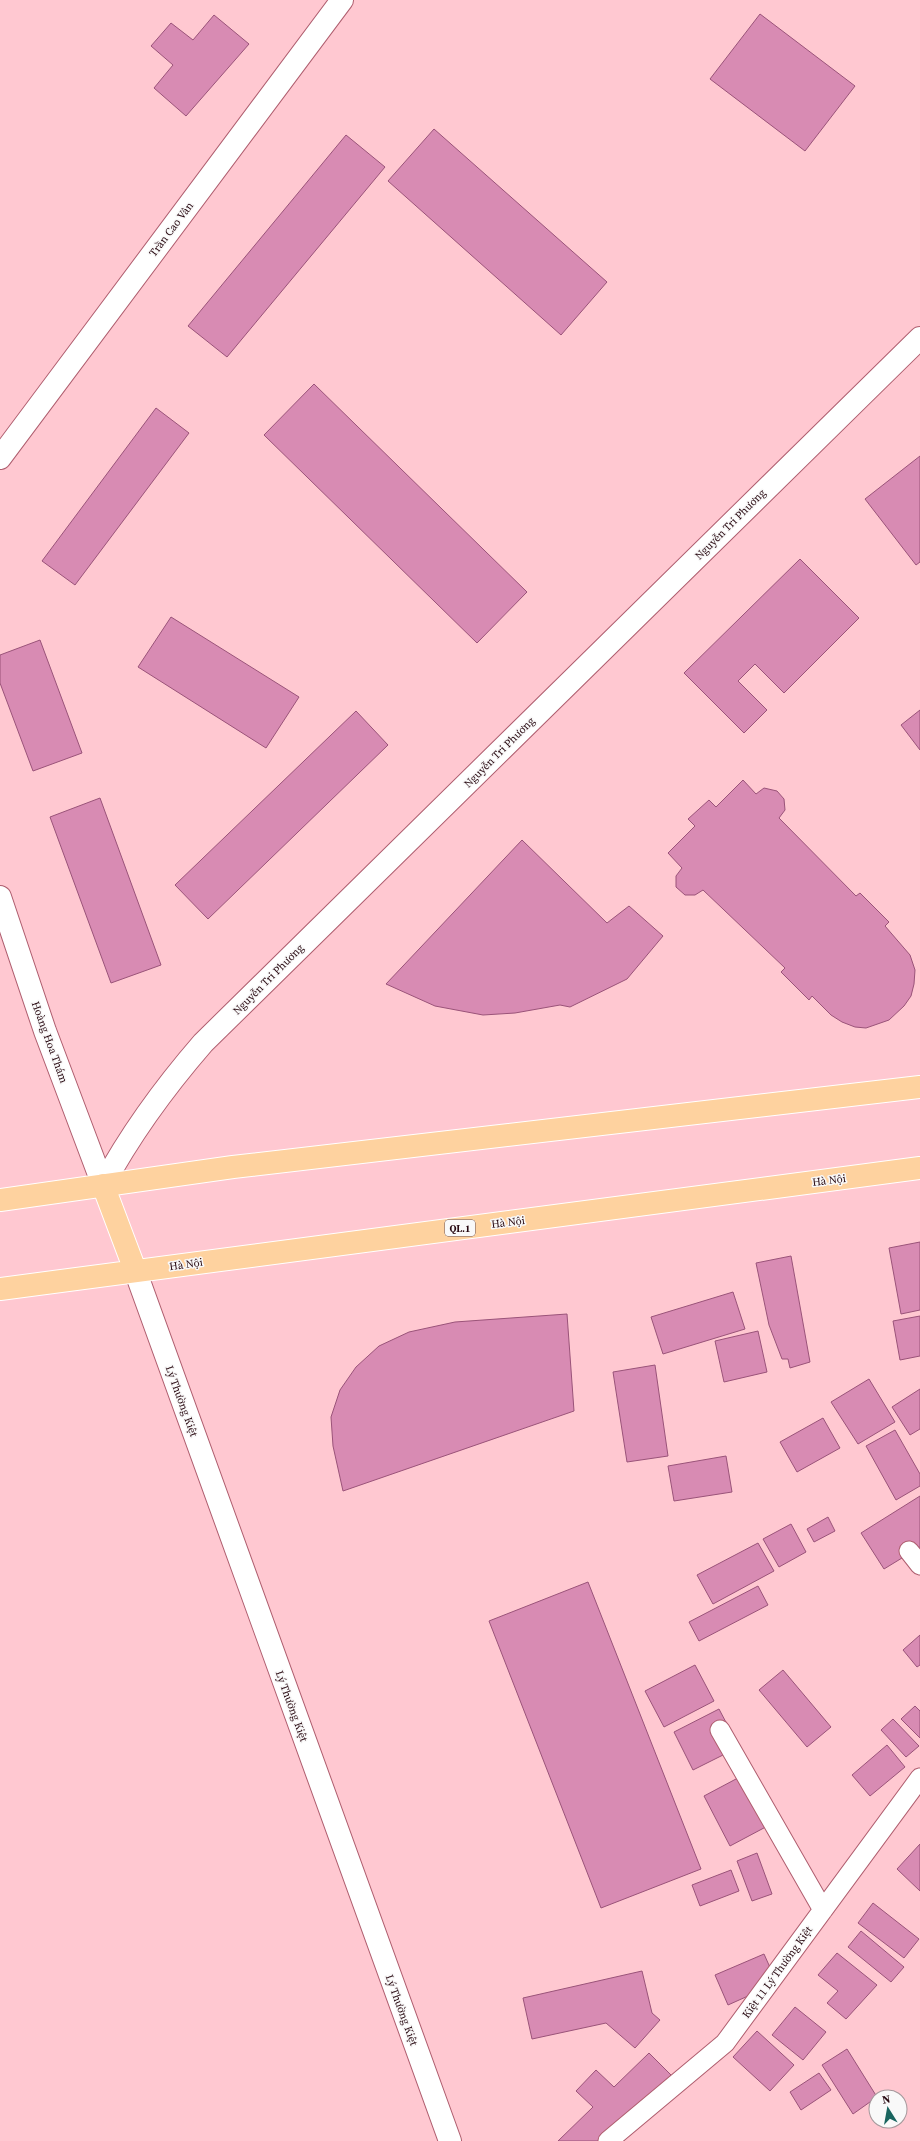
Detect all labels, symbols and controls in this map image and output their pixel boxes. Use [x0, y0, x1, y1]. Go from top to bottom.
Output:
street label: Trần Cao Vân [146, 199, 197, 260]
street label: Nguyễn Tri Phương [692, 485, 769, 563]
street label: Nguyễn Tri Phương [461, 713, 538, 791]
street label: Nguyễn Tri Phương [230, 940, 307, 1018]
street label: Hoàng Hoa Thám [28, 999, 71, 1085]
street label: Hà Nội [811, 1171, 847, 1190]
street label: Hà Nội [490, 1213, 526, 1232]
road number: QL.1 [445, 1220, 475, 1236]
street label: Hà Nội [168, 1255, 204, 1274]
street label: Lý Thường Kiệt [162, 1364, 201, 1439]
street label: Lý Thường Kiệt [272, 1669, 311, 1744]
street label: Kiệt 11 Lý Thường Kiệt [739, 1923, 816, 2021]
street label: Lý Thường Kiệt [382, 1973, 421, 2048]
north arrow [868, 2089, 908, 2129]
text: N [881, 2092, 892, 2108]

